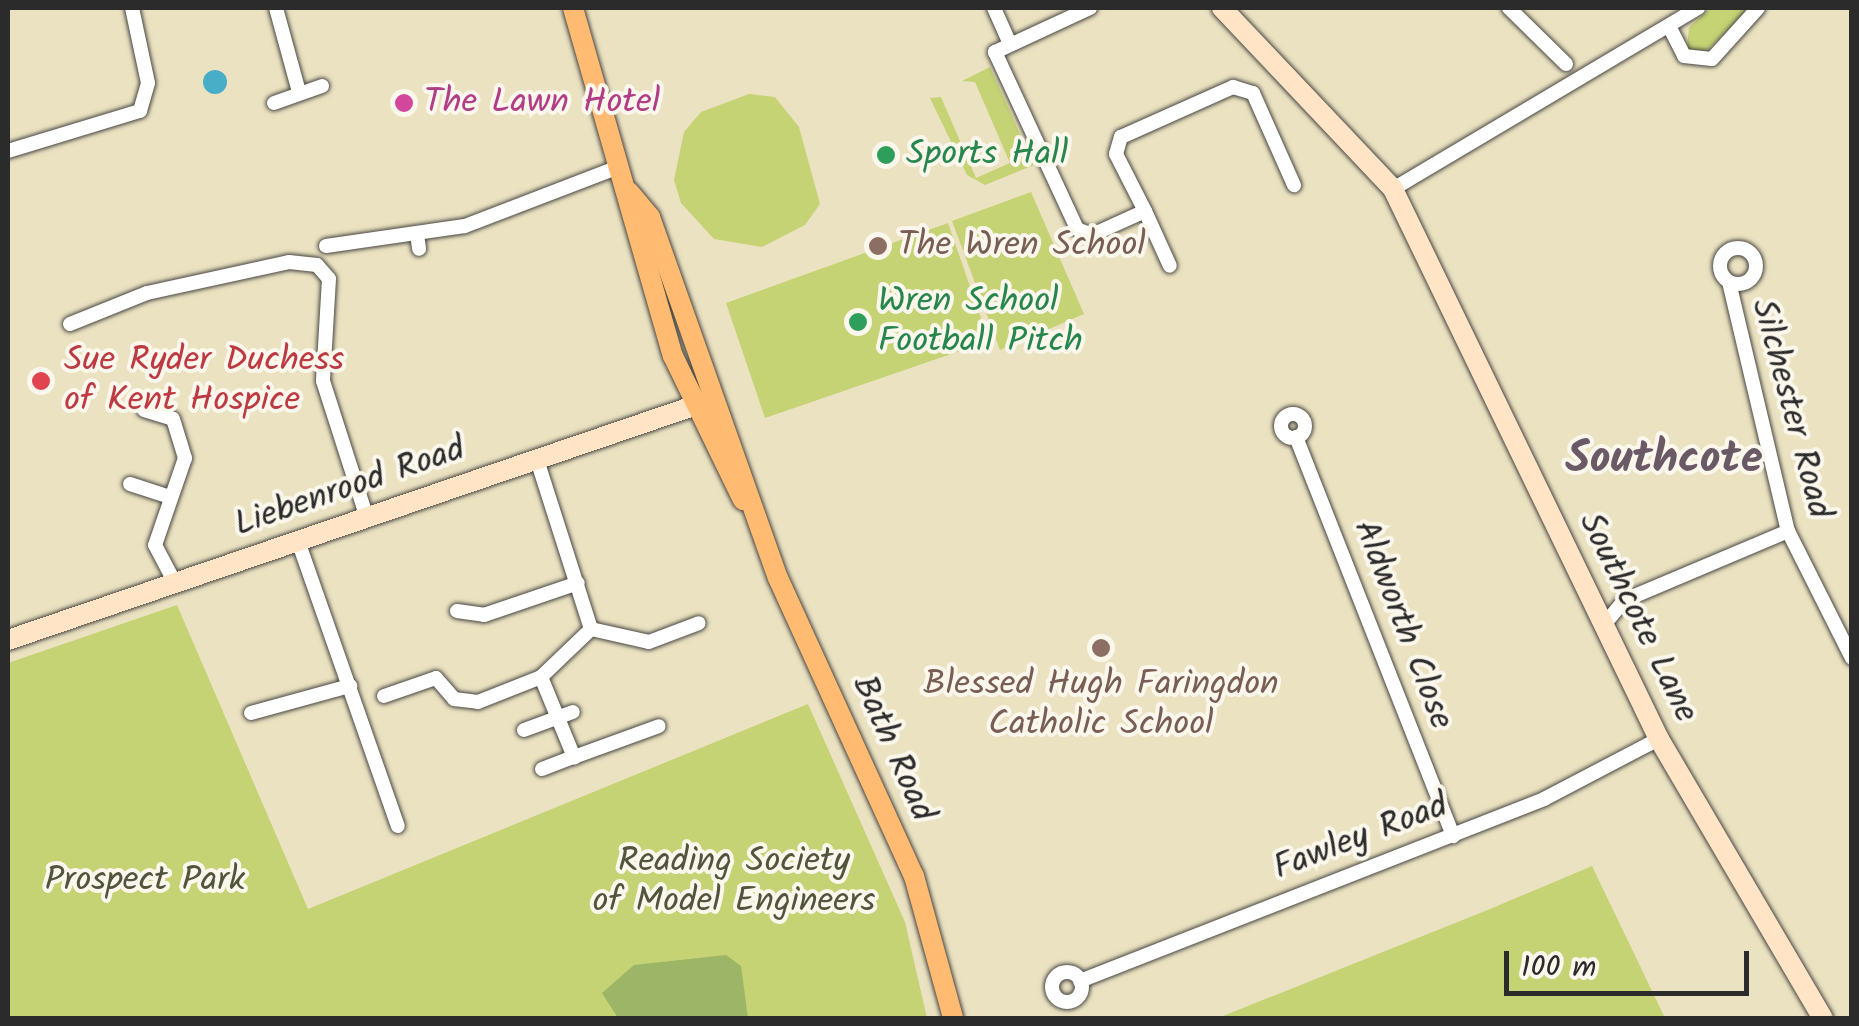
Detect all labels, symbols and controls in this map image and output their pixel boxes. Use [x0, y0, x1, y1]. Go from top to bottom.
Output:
place label: The Lawn Hotel [424, 82, 660, 124]
marker: The Lawn Hotel [393, 92, 415, 114]
place label: Sports Hall [906, 134, 1068, 176]
marker: Sports Hall [875, 144, 897, 166]
place label: The Wren School [898, 225, 1146, 267]
marker: The Wren School [867, 235, 889, 257]
place label: Wren School Football Pitch [878, 281, 1083, 363]
street label: Silchester Road [1741, 295, 1839, 523]
marker: Wren School Football Pitch [847, 311, 869, 333]
place label: Sue Ryder Duchess of Kent Hospice [64, 340, 344, 422]
marker: Sue Ryder Duchess of Kent Hospice [28, 368, 54, 394]
street label: Liebenrood Road [229, 429, 471, 547]
district label: Southcote [1565, 434, 1763, 488]
street label: Southcote Lane [1568, 506, 1706, 730]
street label: Aldworth Close [1343, 514, 1461, 736]
marker: Blessed Hugh Faringdon Catholic School [1090, 637, 1112, 659]
place label: Blessed Hugh Faringdon Catholic School [923, 664, 1279, 746]
street label: Bath Road [841, 670, 943, 828]
street label: Fawley Road [1268, 786, 1454, 890]
park label: Reading Society of Model Engineers [592, 841, 876, 923]
park label: Prospect Park [45, 860, 245, 902]
scale bar [1509, 931, 1754, 993]
text: 100 m [1521, 944, 1596, 992]

